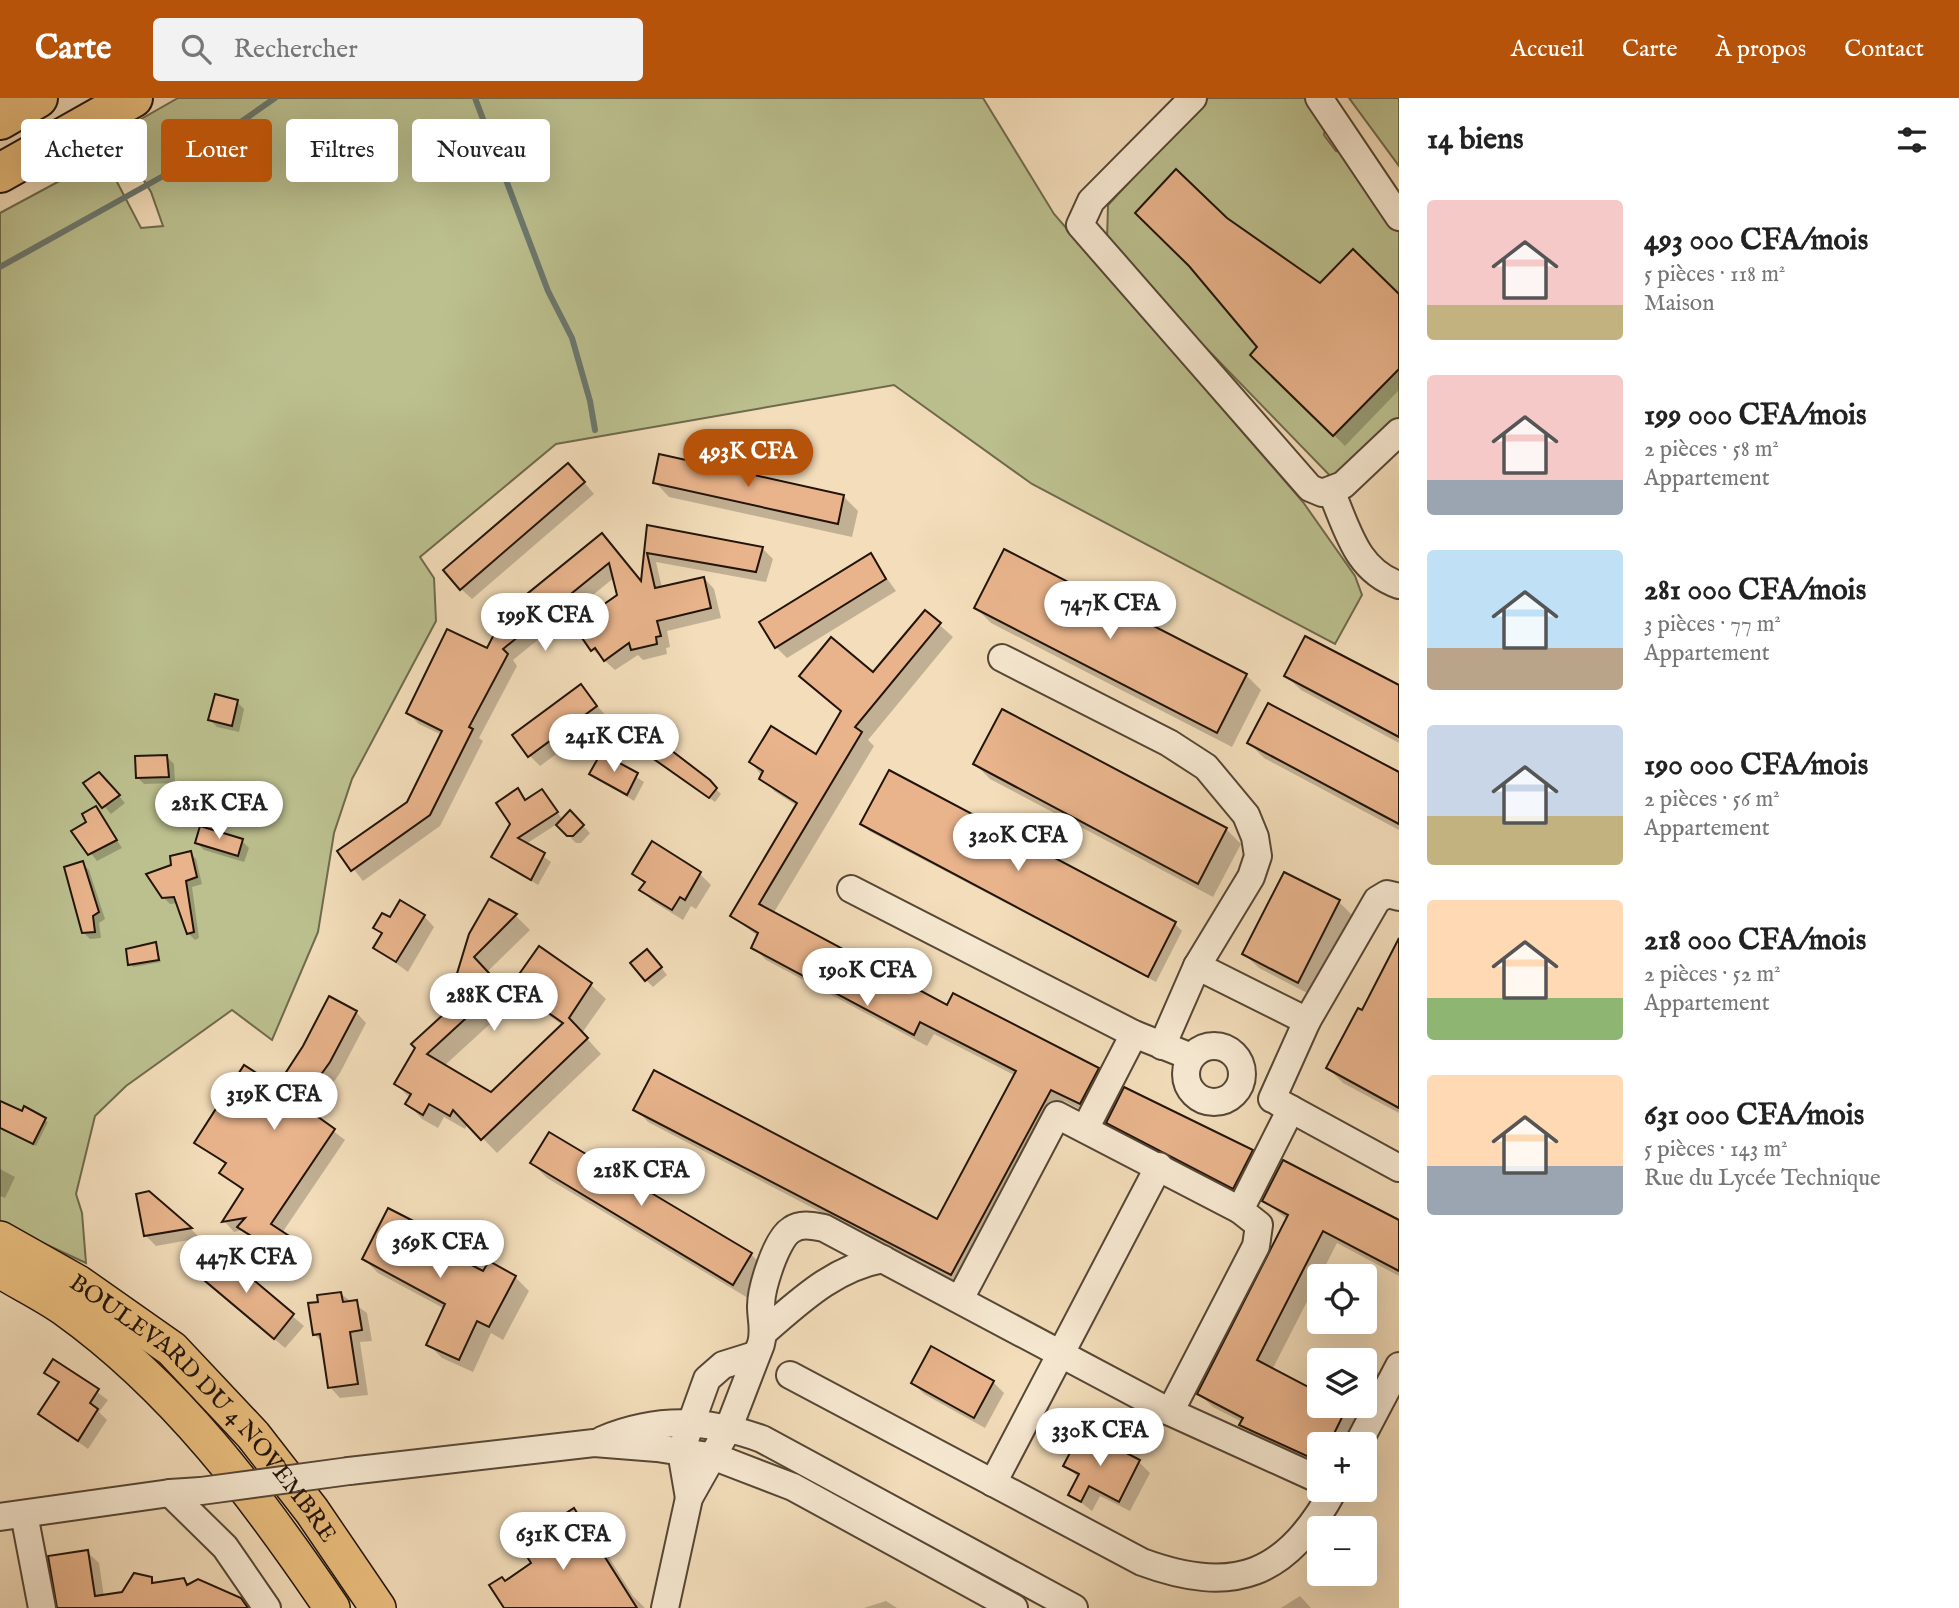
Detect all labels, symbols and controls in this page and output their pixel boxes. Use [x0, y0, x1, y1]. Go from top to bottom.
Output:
search box [153, 18, 643, 81]
text: Carte [35, 28, 111, 70]
icon: search [177, 30, 215, 68]
text: Rechercher [233, 33, 358, 66]
text: Accueil [1511, 34, 1584, 65]
text: Carte [1622, 34, 1678, 65]
text: À propos [1716, 34, 1806, 65]
text: Contact [1844, 34, 1924, 65]
chip: Acheter [21, 119, 147, 182]
chip: Louer [161, 119, 272, 182]
chip: Filtres [286, 119, 398, 182]
chip: Nouveau [412, 119, 550, 182]
text: 14 biens [1427, 121, 1524, 159]
icon: filters [1893, 121, 1931, 159]
text: 493 000 CFA/mois [1644, 222, 1868, 260]
icon: home [1483, 228, 1567, 312]
text: 5 pièces · 118 m² [1644, 260, 1785, 289]
text: Maison [1644, 289, 1714, 318]
text: 199 000 CFA/mois [1644, 397, 1867, 435]
icon: home [1483, 403, 1567, 487]
pin: 493K CFA [676, 430, 820, 489]
text: 2 pièces · 58 m² [1644, 435, 1779, 464]
text: 493K CFA [699, 437, 797, 466]
text: Appartement [1644, 464, 1770, 493]
text: 281 000 CFA/mois [1644, 572, 1866, 610]
icon: home [1483, 578, 1567, 662]
pin: 747K CFA [1038, 582, 1182, 641]
text: 747K CFA [1060, 589, 1160, 618]
pin: 199K CFA [473, 594, 617, 653]
text: 199K CFA [497, 601, 593, 630]
text: 3 pièces · 77 m² [1644, 610, 1781, 639]
text: Appartement [1644, 639, 1770, 668]
pin: 241K CFA [542, 714, 686, 774]
text: 241K CFA [565, 722, 663, 751]
text: 190 000 CFA/mois [1644, 747, 1868, 785]
icon: home [1483, 753, 1567, 837]
pin: 281K CFA [147, 782, 291, 841]
text: 2 pièces · 56 m² [1644, 785, 1780, 814]
text: 281K CFA [171, 789, 267, 818]
pin: 320K CFA [946, 814, 1090, 873]
text: Appartement [1644, 814, 1770, 843]
text: 320K CFA [969, 821, 1067, 850]
text: 218 000 CFA/mois [1644, 922, 1866, 960]
icon: home [1483, 928, 1567, 1012]
pin: 190K CFA [795, 948, 939, 1008]
text: 190K CFA [818, 956, 916, 985]
text: 2 pièces · 52 m² [1644, 960, 1781, 989]
pin: 288K CFA [422, 974, 566, 1033]
text: 288K CFA [446, 981, 542, 1010]
text: Appartement [1644, 989, 1770, 1018]
pin: 319K CFA [202, 1072, 346, 1132]
text: 319K CFA [227, 1080, 321, 1109]
text: 631 000 CFA/mois [1644, 1097, 1864, 1135]
icon: home [1483, 1103, 1567, 1187]
text: 5 pièces · 143 m² [1644, 1135, 1788, 1164]
pin: 218K CFA [569, 1148, 713, 1208]
text: 218K CFA [593, 1156, 689, 1185]
text: Rue du Lycée Technique [1644, 1164, 1881, 1193]
pin: 369K CFA [368, 1220, 512, 1280]
text: 369K CFA [392, 1228, 488, 1257]
pin: 447K CFA [174, 1236, 318, 1295]
text: 447K CFA [196, 1243, 296, 1272]
map controls [1307, 1264, 1377, 1586]
button: locate [1307, 1264, 1377, 1334]
street label: BOULEVARD DU 4 NOVEMBRE [63, 1268, 343, 1549]
button: layers [1307, 1348, 1377, 1418]
pin: 330K CFA [1028, 1408, 1172, 1468]
text: 330K CFA [1052, 1416, 1148, 1445]
button: + [1307, 1432, 1377, 1502]
pin: 631K CFA [491, 1512, 635, 1572]
button: − [1307, 1516, 1377, 1586]
text: 631K CFA [516, 1520, 610, 1549]

